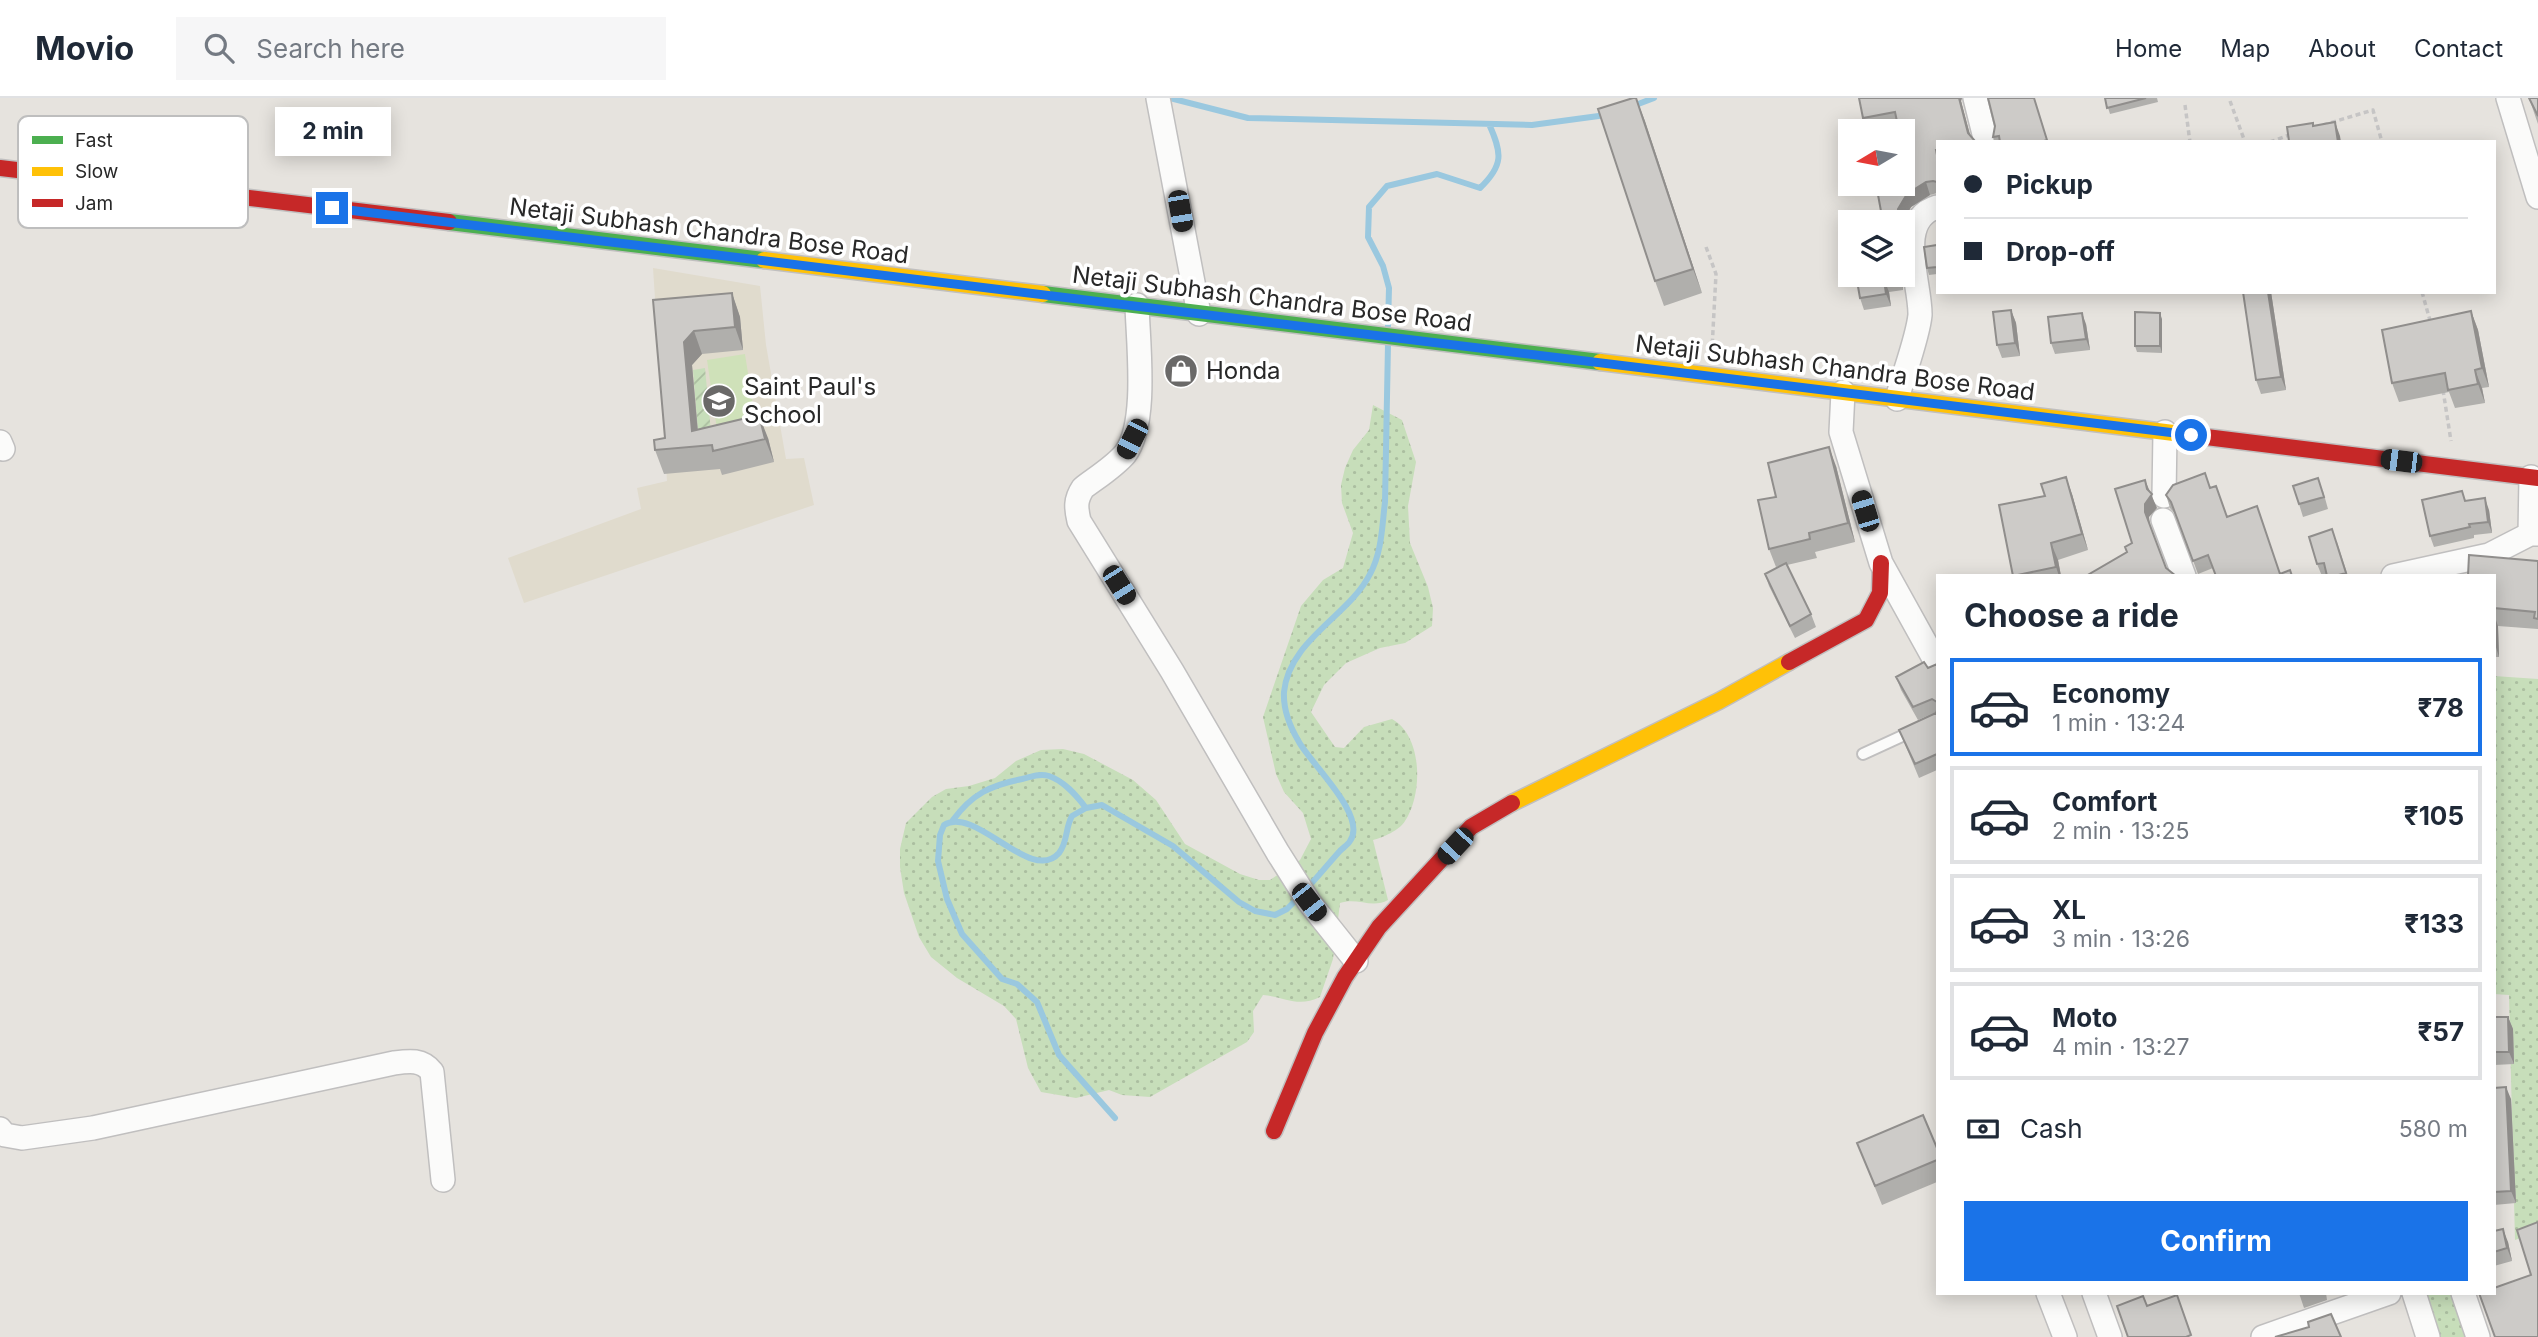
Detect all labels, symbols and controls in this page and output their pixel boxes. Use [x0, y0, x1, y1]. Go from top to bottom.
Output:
search box [176, 17, 666, 80]
text: Movio [35, 28, 134, 68]
icon: search [200, 29, 238, 67]
text: Search here [256, 33, 405, 64]
text: Home [2115, 34, 2182, 63]
text: Map [2220, 34, 2270, 63]
text: About [2308, 34, 2376, 63]
text: Contact [2414, 34, 2503, 63]
callout: 2 min [274, 106, 390, 155]
legend [18, 116, 248, 228]
text: 2 min [302, 117, 364, 145]
north arrow [1838, 119, 1914, 196]
map controls [1838, 119, 1915, 287]
text: Fast [75, 129, 113, 152]
text: Slow [75, 160, 118, 183]
text: Pickup [2006, 169, 2093, 200]
car [1167, 188, 1194, 234]
text: Jam [75, 192, 113, 215]
route end [316, 192, 348, 224]
street label: Netaji Subhash Chandra Bose Road [508, 192, 910, 269]
button: layers [1838, 210, 1915, 287]
text: Drop-off [2006, 236, 2115, 267]
street label: Netaji Subhash Chandra Bose Road [1071, 260, 1473, 337]
street label: Netaji Subhash Chandra Bose Road [1634, 329, 2036, 406]
shop icon: Honda [1162, 352, 1200, 390]
place label: Honda [1206, 356, 1281, 385]
place label: Saint Paul's School [744, 372, 876, 429]
school or university icon: Saint Paul's School [700, 382, 738, 420]
car [1114, 416, 1151, 462]
route start [2175, 419, 2207, 451]
car [2379, 448, 2424, 474]
car [1849, 488, 1882, 534]
car [1099, 562, 1140, 608]
text: Choose a ride [1964, 596, 2179, 635]
icon: car [1968, 676, 2031, 739]
text: Economy [2052, 678, 2170, 709]
text: ₹78 [2417, 692, 2464, 723]
text: 1 min · 13:24 [2052, 709, 2185, 737]
icon: car [1968, 784, 2031, 847]
text: Comfort [2052, 786, 2157, 817]
text: ₹105 [2404, 800, 2464, 831]
text: 2 min · 13:25 [2052, 817, 2190, 845]
car [1433, 823, 1478, 869]
car [1288, 879, 1331, 925]
icon: car [1968, 892, 2031, 955]
text: XL [2052, 894, 2086, 925]
text: ₹133 [2404, 908, 2464, 939]
text: 3 min · 13:26 [2052, 925, 2190, 953]
icon: car [1968, 1000, 2031, 1063]
text: Moto [2052, 1002, 2117, 1033]
text: ₹57 [2417, 1016, 2464, 1047]
text: 4 min · 13:27 [2052, 1033, 2189, 1061]
icon: cash [1964, 1110, 2002, 1148]
text: Cash [2020, 1113, 2083, 1144]
text: 580 m [2399, 1115, 2468, 1143]
button: Confirm [1964, 1201, 2468, 1281]

